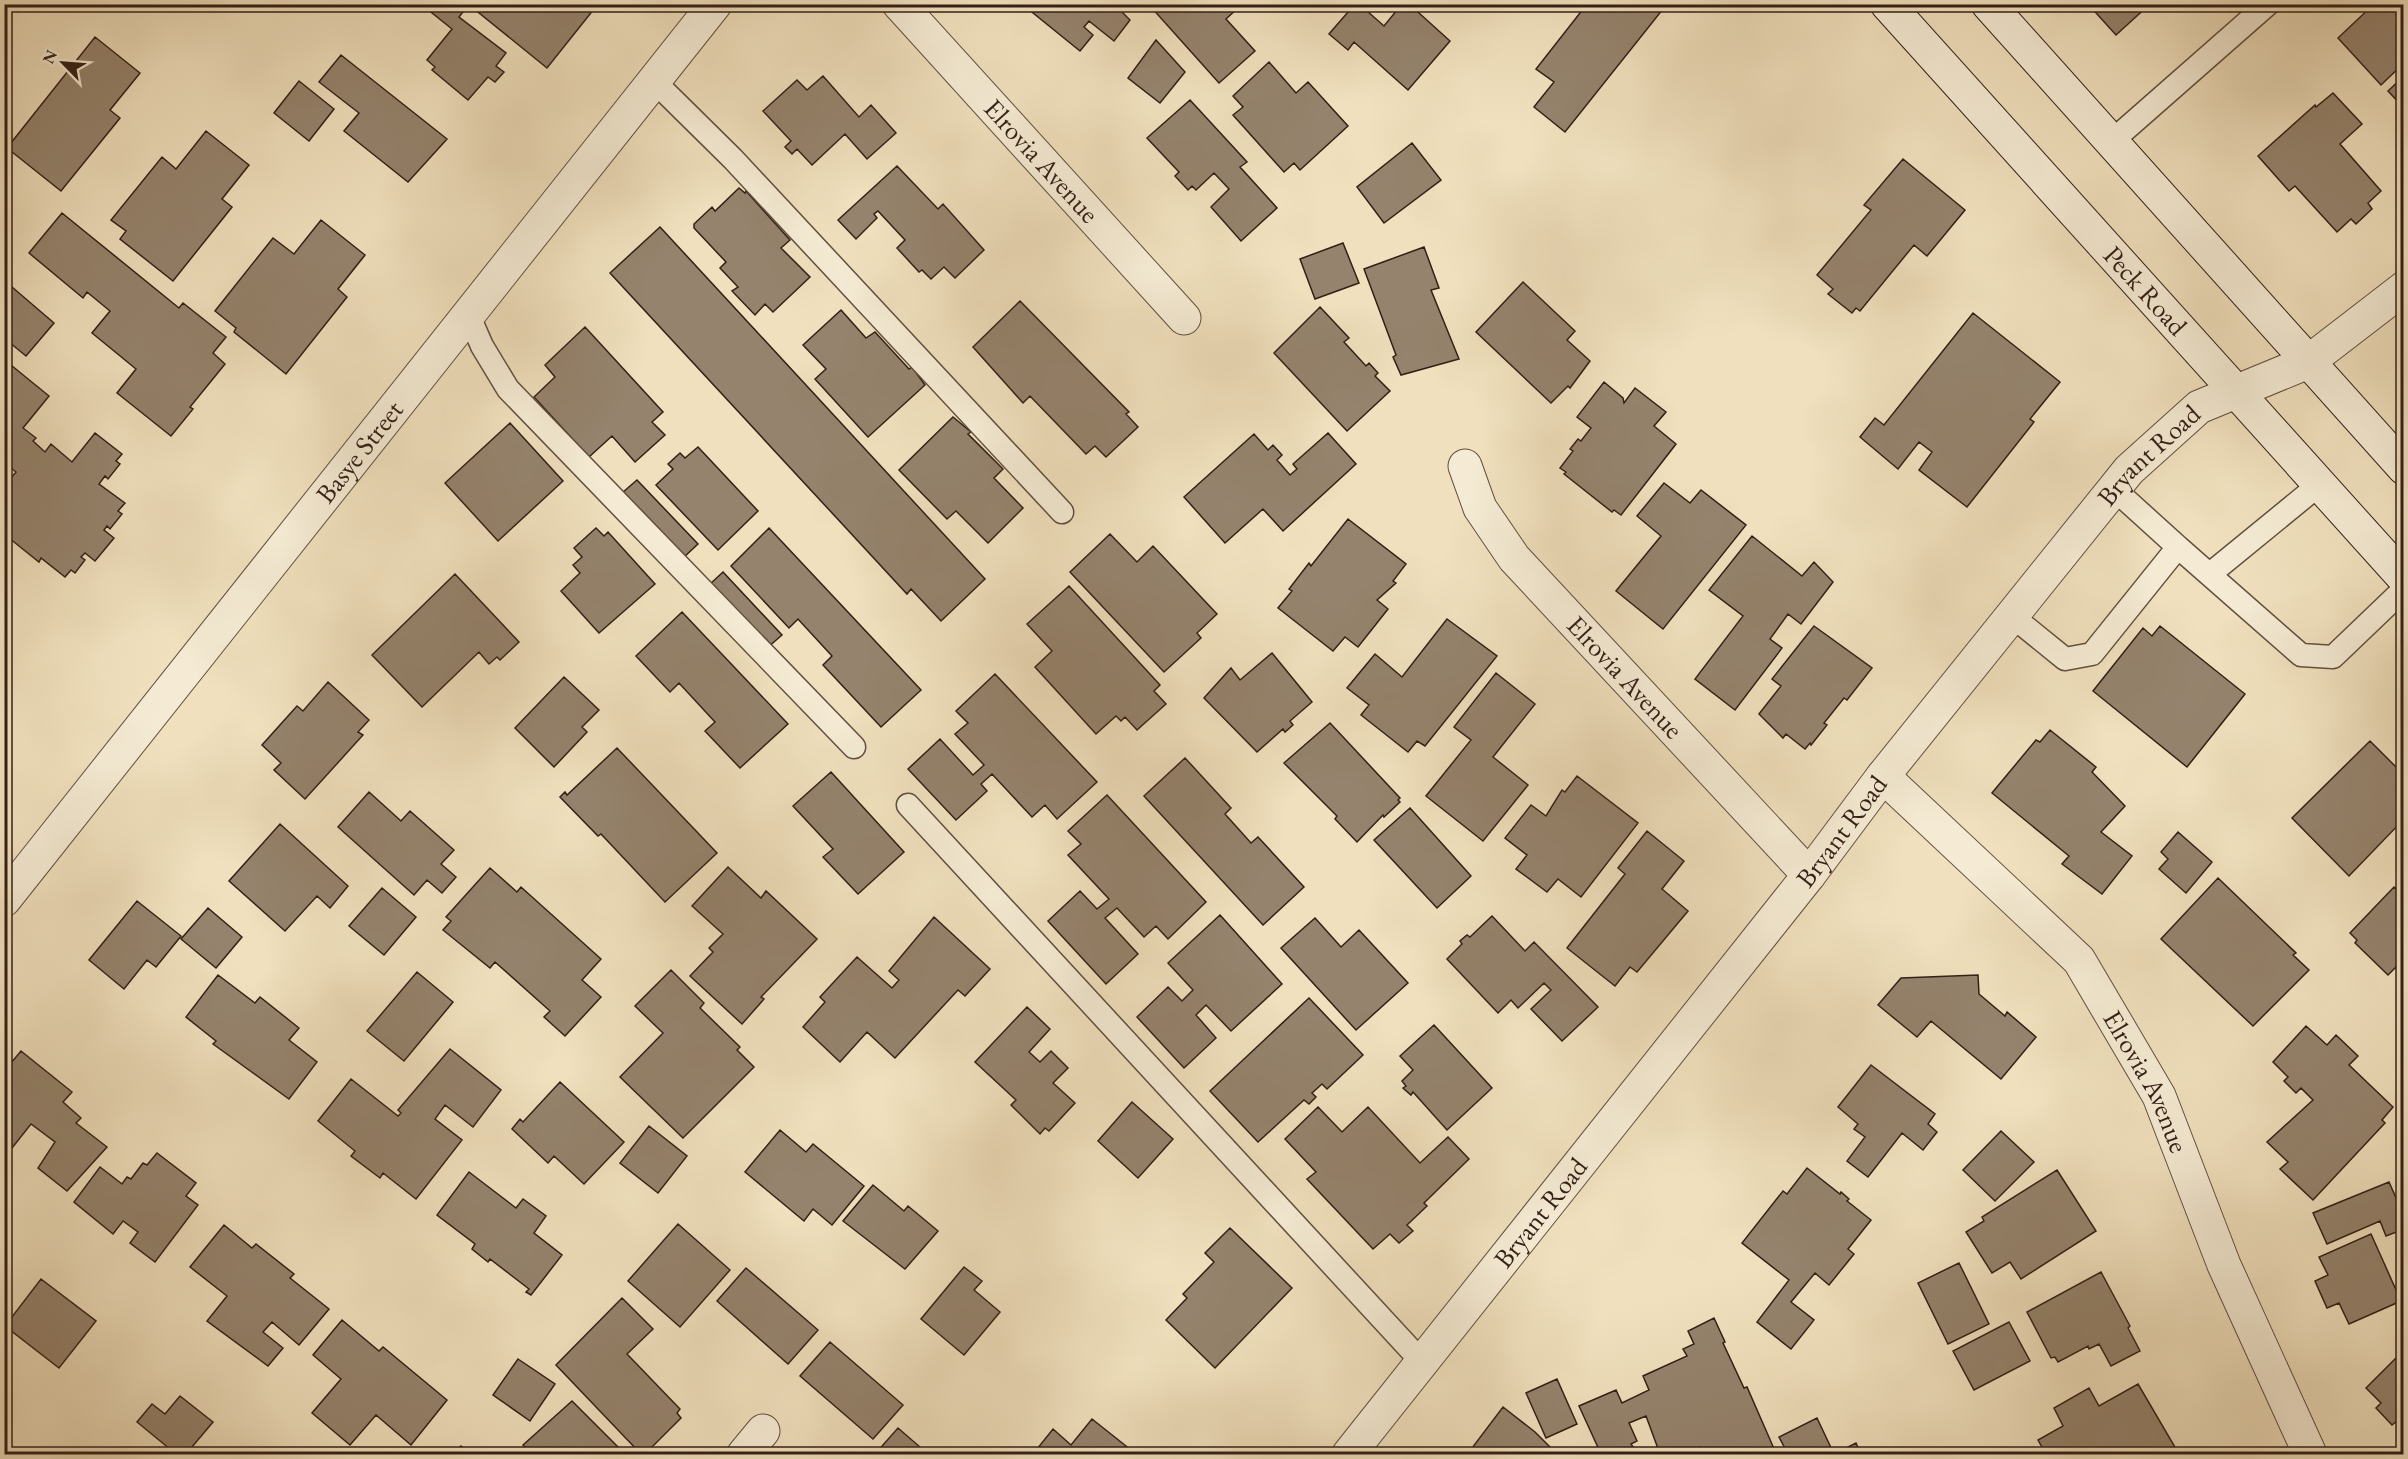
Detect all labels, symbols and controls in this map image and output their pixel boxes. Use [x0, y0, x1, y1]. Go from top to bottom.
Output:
north arrow [33, 33, 93, 93]
text: N [38, 47, 62, 67]
street label: Elrovia Avenue [977, 91, 1107, 230]
street label: Peck Road [2096, 238, 2196, 343]
street label: Basye Street [308, 393, 411, 510]
street label: Bryant Road [2089, 396, 2208, 513]
street label: Elrovia Avenue [1559, 608, 1691, 746]
street label: Bryant Road [1788, 768, 1895, 894]
street label: Elrovia Avenue [2095, 1004, 2197, 1157]
street label: Bryant Road [1486, 1150, 1595, 1275]

